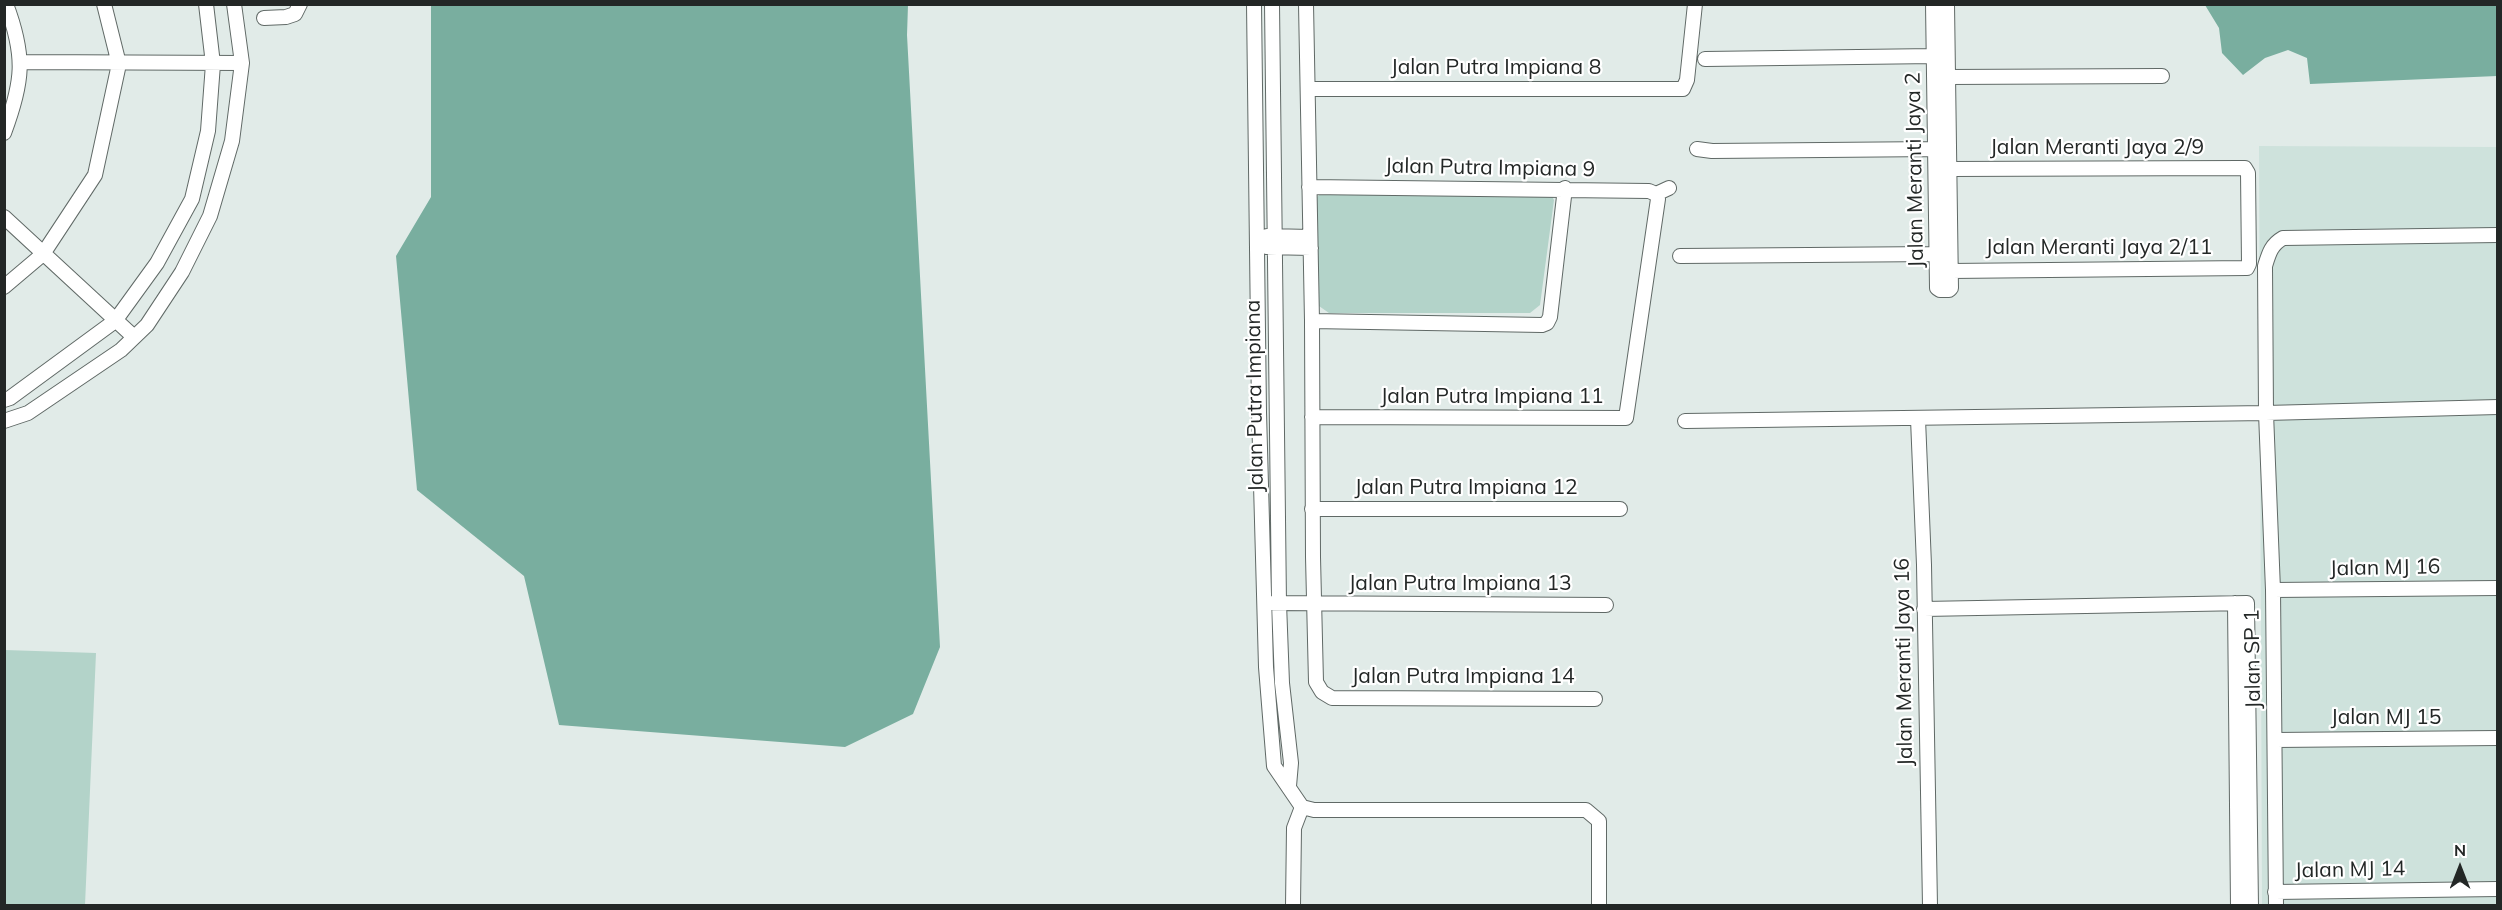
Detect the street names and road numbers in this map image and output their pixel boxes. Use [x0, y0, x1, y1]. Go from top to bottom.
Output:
street label: Jalan Putra Impiana 8 [1391, 55, 1601, 81]
street label: Jalan Meranti Jaya 2 [1901, 72, 1929, 268]
street label: Jalan Meranti Jaya 2/9 [1990, 135, 2204, 161]
street label: Jalan Putra Impiana 9 [1385, 154, 1595, 182]
street label: Jalan Meranti Jaya 2/11 [1986, 235, 2212, 261]
street label: Jalan Putra Impiana [1241, 300, 1269, 492]
street label: Jalan Putra Impiana 11 [1380, 384, 1604, 410]
street label: Jalan Putra Impiana 12 [1354, 475, 1578, 501]
street label: Jalan MJ 16 [2330, 554, 2440, 582]
street label: Jalan Meranti Jaya 16 [1890, 558, 1918, 766]
street label: Jalan Putra Impiana 13 [1348, 571, 1572, 597]
street label: Jalan SP 1 [2240, 609, 2266, 709]
street label: Jalan Putra Impiana 14 [1351, 664, 1575, 690]
street label: Jalan MJ 15 [2331, 705, 2441, 731]
street label: Jalan MJ 14 [2295, 856, 2405, 884]

